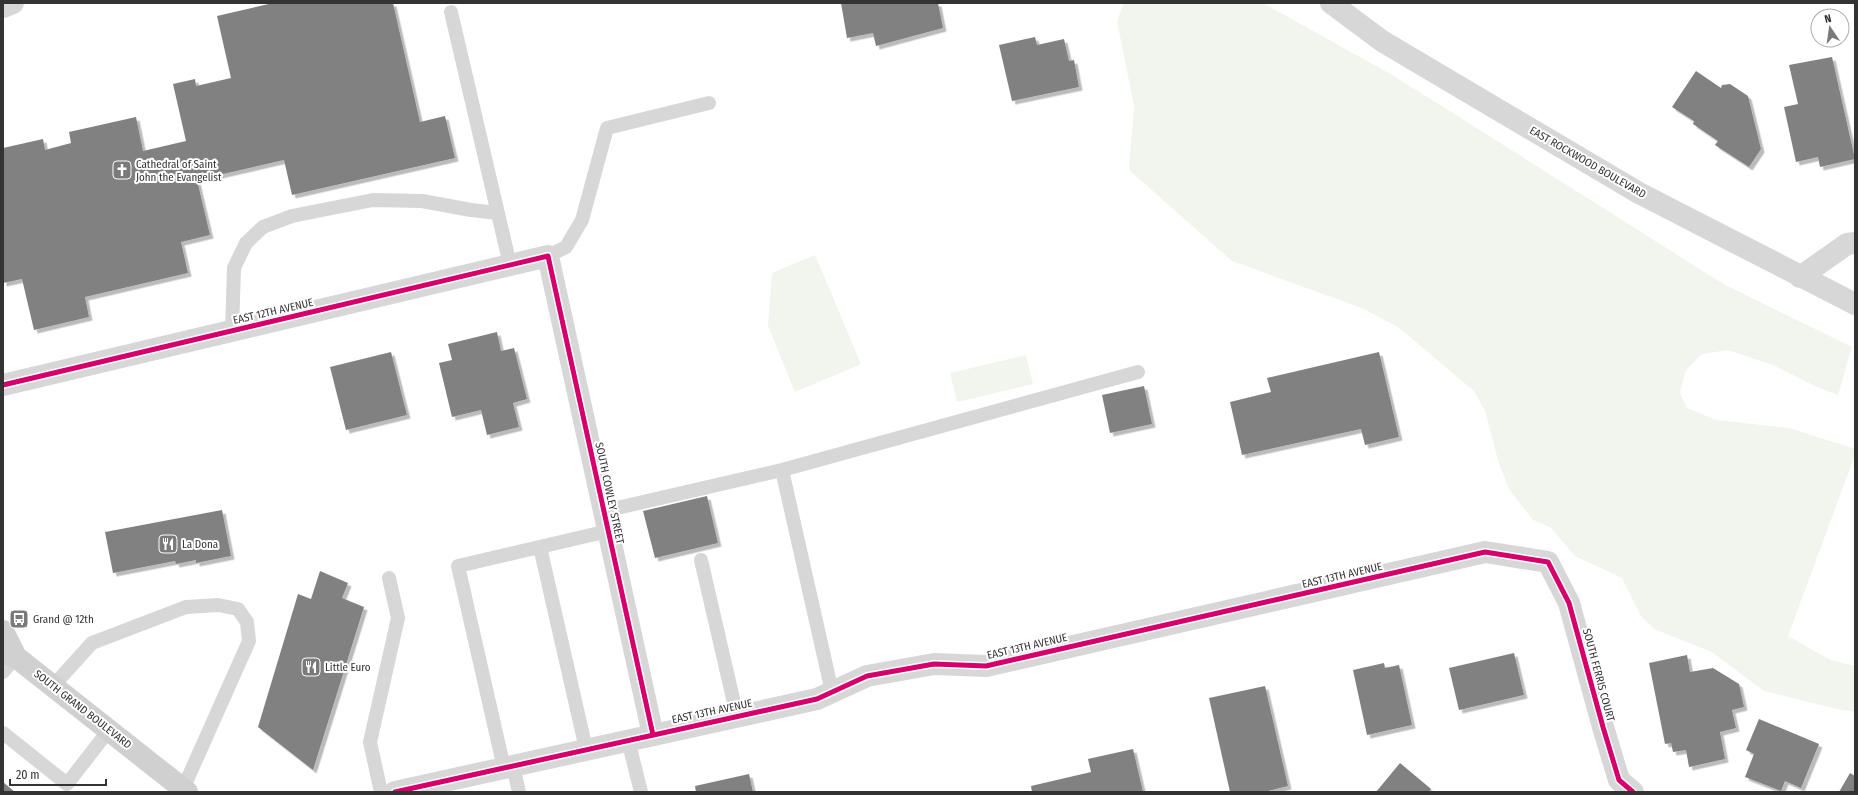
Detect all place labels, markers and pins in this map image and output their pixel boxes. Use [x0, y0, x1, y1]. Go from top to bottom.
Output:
place label: Cathedral of Saint John the Evangelist [136, 158, 222, 184]
church icon: Cathedral of Saint John the Evangelist [111, 159, 133, 181]
restaurant icon: La Dona [157, 533, 179, 555]
place label: La Dona [182, 538, 218, 551]
bus stop icon: Grand @ 12th [8, 608, 30, 630]
place label: Grand @ 12th [33, 613, 94, 626]
restaurant icon: Little Euro [300, 656, 322, 678]
place label: Little Euro [325, 661, 371, 674]

